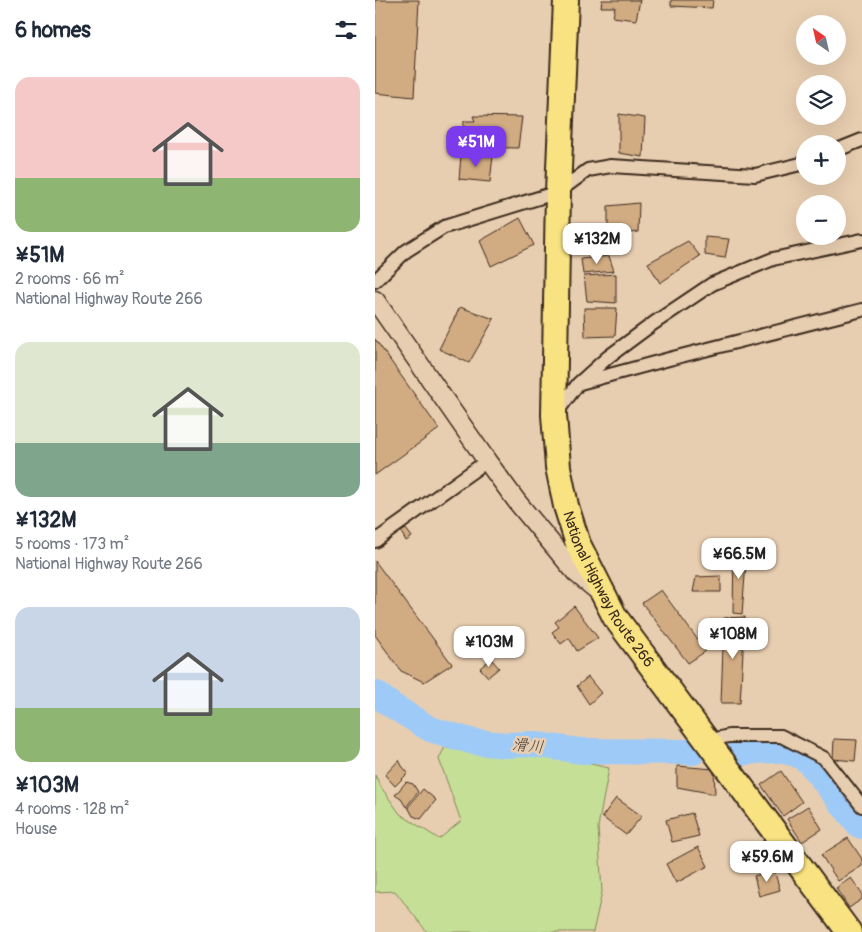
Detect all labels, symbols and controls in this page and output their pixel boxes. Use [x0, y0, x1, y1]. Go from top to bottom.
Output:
north arrow [796, 15, 846, 65]
map controls [796, 15, 846, 245]
icon: filters [332, 16, 360, 44]
text: 6 homes [15, 17, 91, 44]
button: layers [796, 75, 846, 125]
icon: home [143, 109, 233, 199]
pin: ¥51M [446, 126, 506, 168]
text: ¥51M [457, 132, 495, 152]
button: + [796, 135, 846, 185]
button: − [796, 195, 846, 245]
pin: ¥132M [562, 222, 632, 265]
text: ¥132M [574, 229, 620, 249]
text: ¥51M [15, 242, 64, 269]
text: 2 rooms · 66 m² [15, 269, 125, 289]
text: National Highway Route 266 [15, 289, 203, 309]
icon: home [143, 374, 233, 464]
text: ¥132M [15, 507, 76, 534]
street label: National Highway Route 266 [558, 509, 658, 671]
text: 5 rooms · 173 m² [15, 534, 129, 554]
pin: ¥66.5M [698, 538, 780, 580]
text: ¥66.5M [712, 544, 766, 564]
text: National Highway Route 266 [15, 554, 203, 574]
pin: ¥108M [698, 618, 768, 660]
text: ¥108M [709, 624, 757, 644]
pin: ¥103M [454, 626, 524, 668]
text: ¥103M [465, 632, 513, 652]
icon: home [143, 639, 233, 729]
water label: 滑川 [511, 735, 545, 757]
text: ¥103M [15, 772, 79, 799]
text: 4 rooms · 128 m² [15, 799, 130, 819]
text: House [15, 819, 57, 839]
pin: ¥59.6M [726, 840, 808, 883]
text: ¥59.6M [741, 847, 793, 867]

